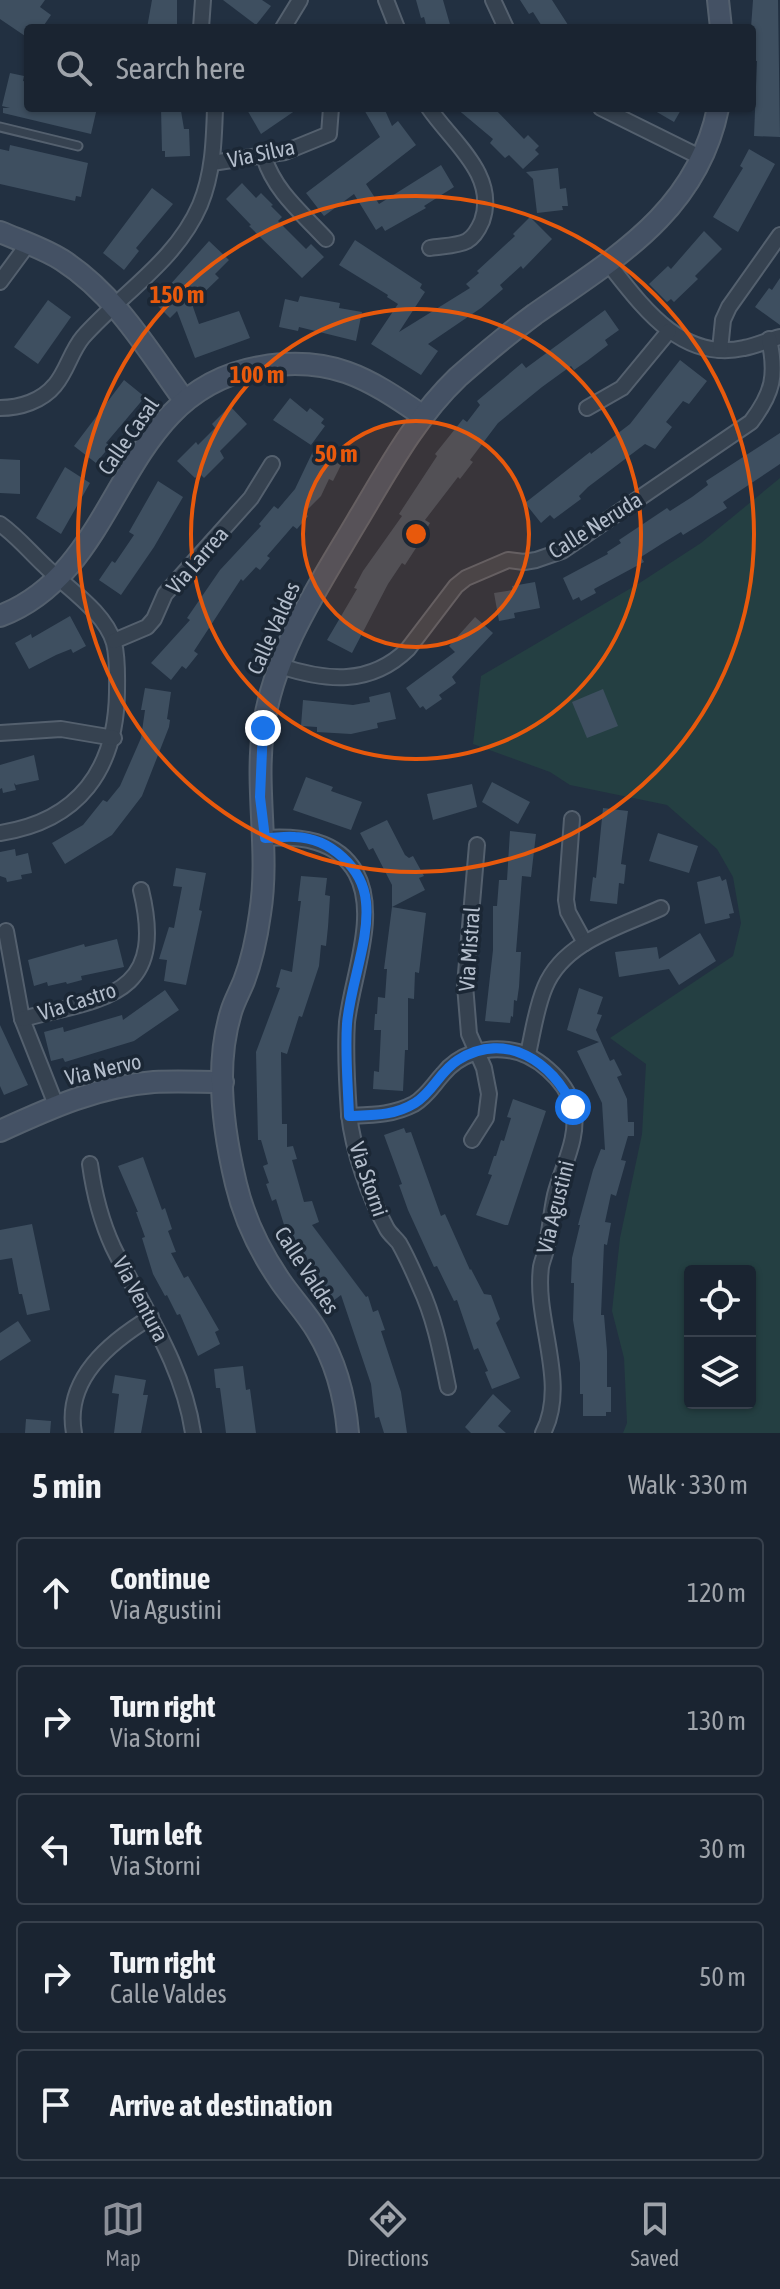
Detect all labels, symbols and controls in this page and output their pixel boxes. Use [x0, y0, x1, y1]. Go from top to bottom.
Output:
search box [24, 24, 756, 112]
icon: search [52, 46, 96, 90]
text: Search here [116, 51, 245, 85]
street label: Via Silva [225, 133, 297, 173]
text: 150 m [150, 281, 204, 308]
text: 100 m [230, 361, 284, 388]
street label: Calle Casal [92, 392, 164, 480]
text: 50 m [314, 440, 358, 467]
street label: Calle Neruda [543, 486, 647, 564]
centre of rings [402, 520, 430, 548]
street label: Via Larrea [161, 521, 233, 599]
street label: Calle Valdes [241, 577, 305, 678]
route end [245, 710, 281, 746]
street label: Via Mistral [453, 905, 485, 992]
street label: Via Castro [35, 976, 119, 1026]
street label: Via Nervo [62, 1048, 144, 1090]
route start [555, 1089, 591, 1125]
street label: Via Storni [344, 1138, 394, 1220]
street label: Via Agustini [531, 1158, 579, 1256]
street label: Calle Valdes [269, 1222, 345, 1319]
street label: Via Ventura [108, 1252, 174, 1346]
map controls [684, 1265, 756, 1409]
button: locate [684, 1265, 756, 1337]
button: layers [684, 1337, 756, 1409]
text: 5 min [32, 1466, 101, 1505]
text: Walk · 330 m [628, 1470, 748, 1500]
text: Continue [110, 1561, 210, 1595]
icon: ahead [34, 1571, 78, 1615]
text: 120 m [687, 1578, 746, 1608]
text: Via Agustini [110, 1595, 222, 1625]
text: Turn right [110, 1689, 216, 1723]
icon: right [34, 1699, 78, 1743]
text: 130 m [687, 1706, 746, 1736]
text: Via Storni [110, 1723, 201, 1753]
text: Turn left [110, 1817, 202, 1851]
icon: left [34, 1827, 78, 1871]
text: 30 m [699, 1834, 746, 1864]
text: Via Storni [110, 1851, 201, 1881]
text: Turn right [110, 1945, 216, 1979]
icon: right [34, 1955, 78, 1999]
text: 50 m [699, 1962, 746, 1992]
text: Calle Valdes [110, 1979, 227, 2009]
icon: arrive [34, 2083, 78, 2127]
text: Arrive at destination [110, 2088, 332, 2122]
tab: Map [101, 2197, 145, 2271]
tab: Directions [347, 2197, 429, 2271]
tab: Saved [630, 2197, 679, 2271]

